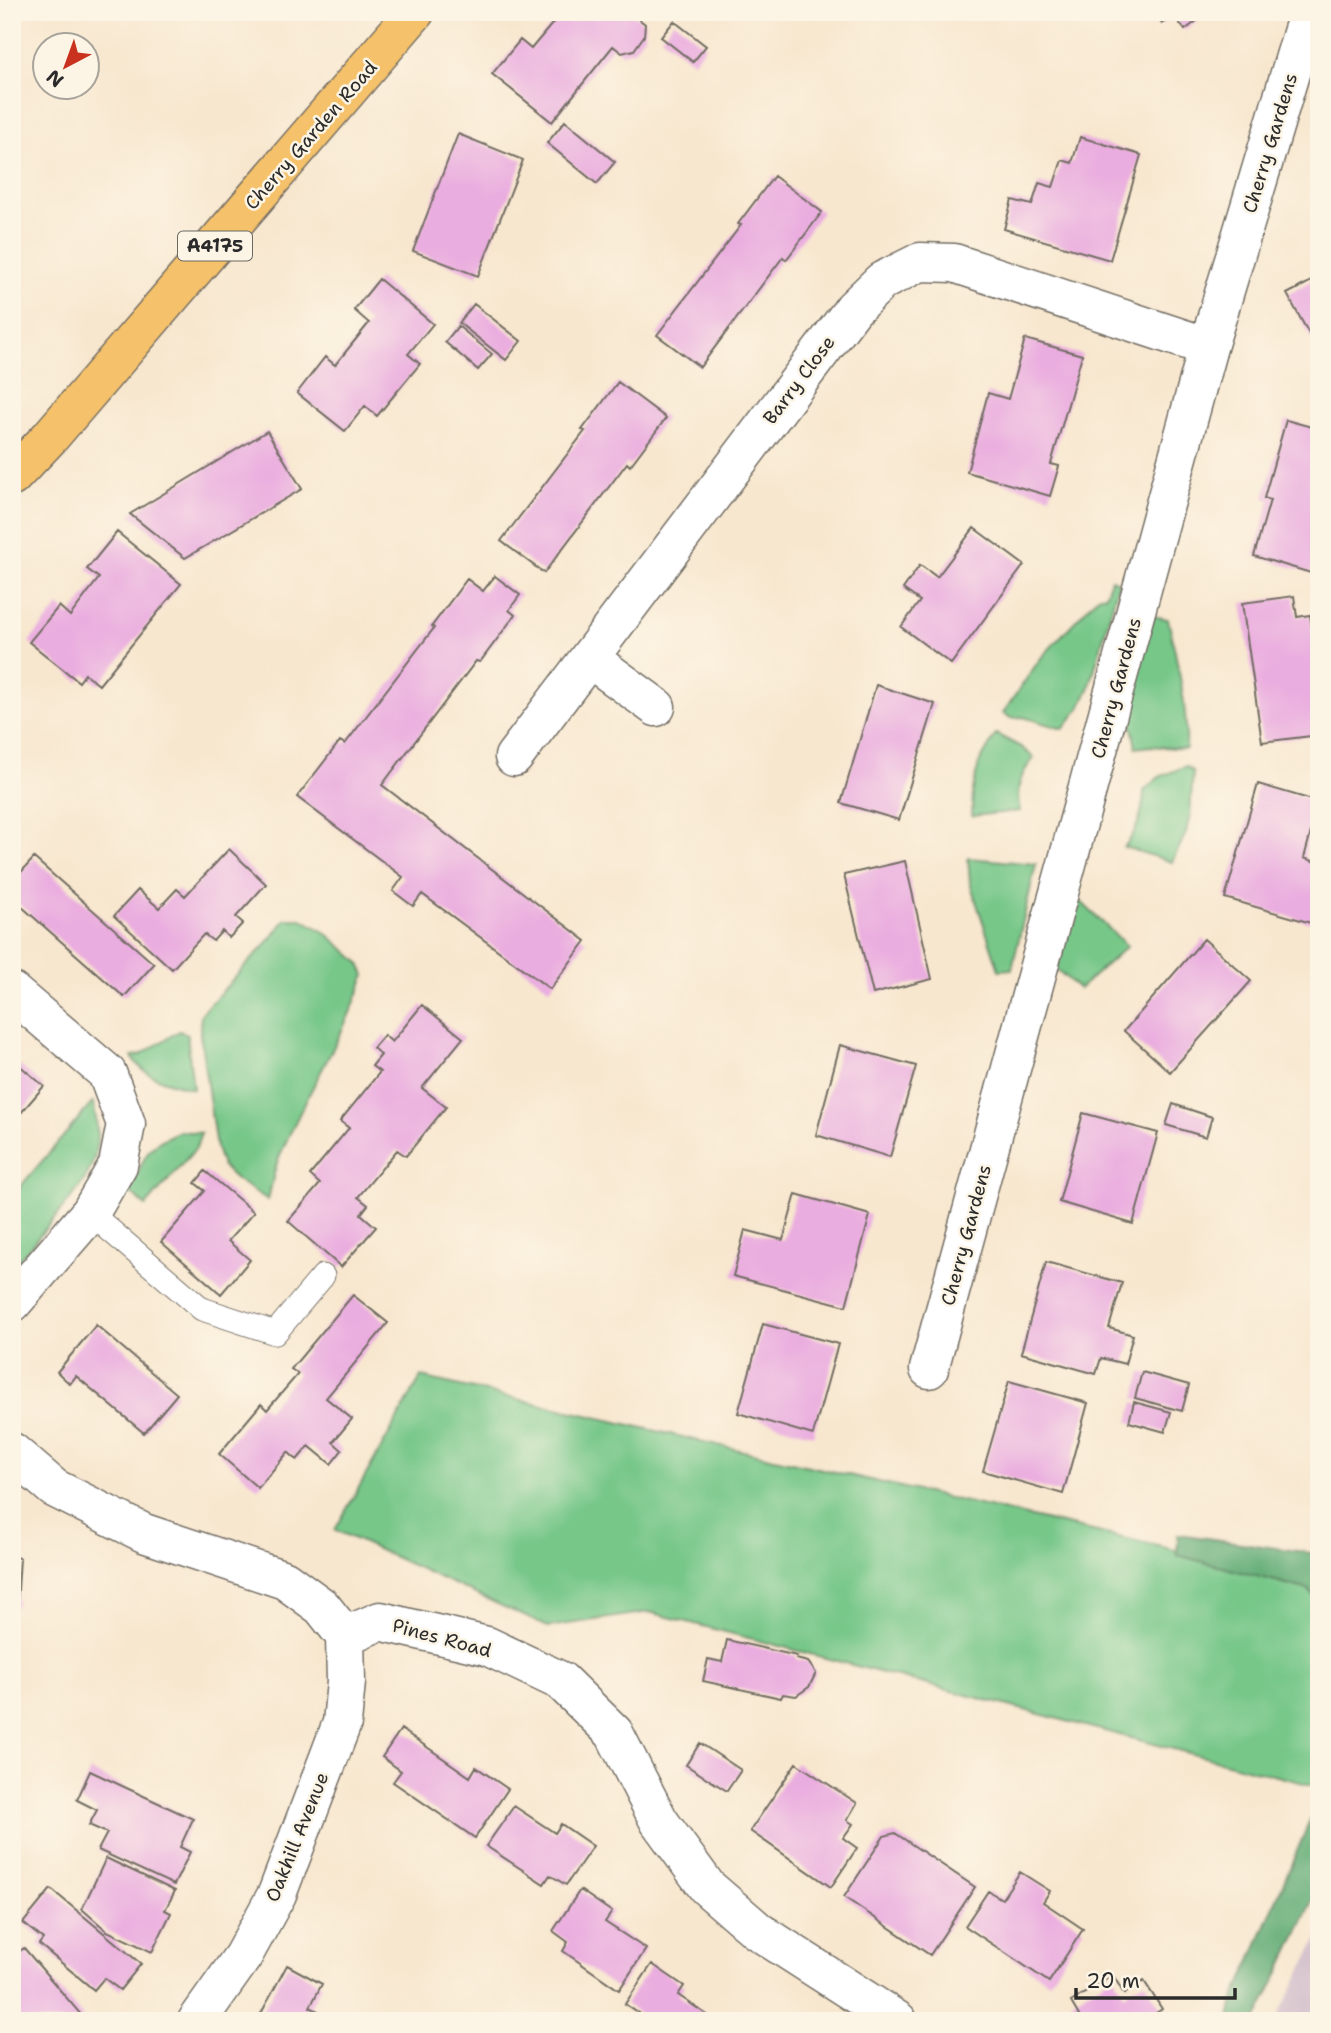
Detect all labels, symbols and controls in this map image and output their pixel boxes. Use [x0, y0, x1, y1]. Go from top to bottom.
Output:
north arrow [32, 32, 102, 102]
street label: Cherry Garden Road [239, 55, 383, 215]
text: N [41, 64, 69, 93]
street label: Cherry Gardens [1237, 70, 1303, 216]
road number: A4175 [178, 232, 252, 260]
street label: Barry Close [757, 331, 841, 429]
street label: Cherry Gardens [1085, 615, 1147, 761]
street label: Cherry Gardens [935, 1162, 997, 1308]
street label: Pines Road [390, 1613, 494, 1663]
street label: Oakhill Avenue [260, 1769, 334, 1905]
scale bar [1076, 1956, 1235, 2000]
text: 20 m [1086, 1967, 1140, 1995]

